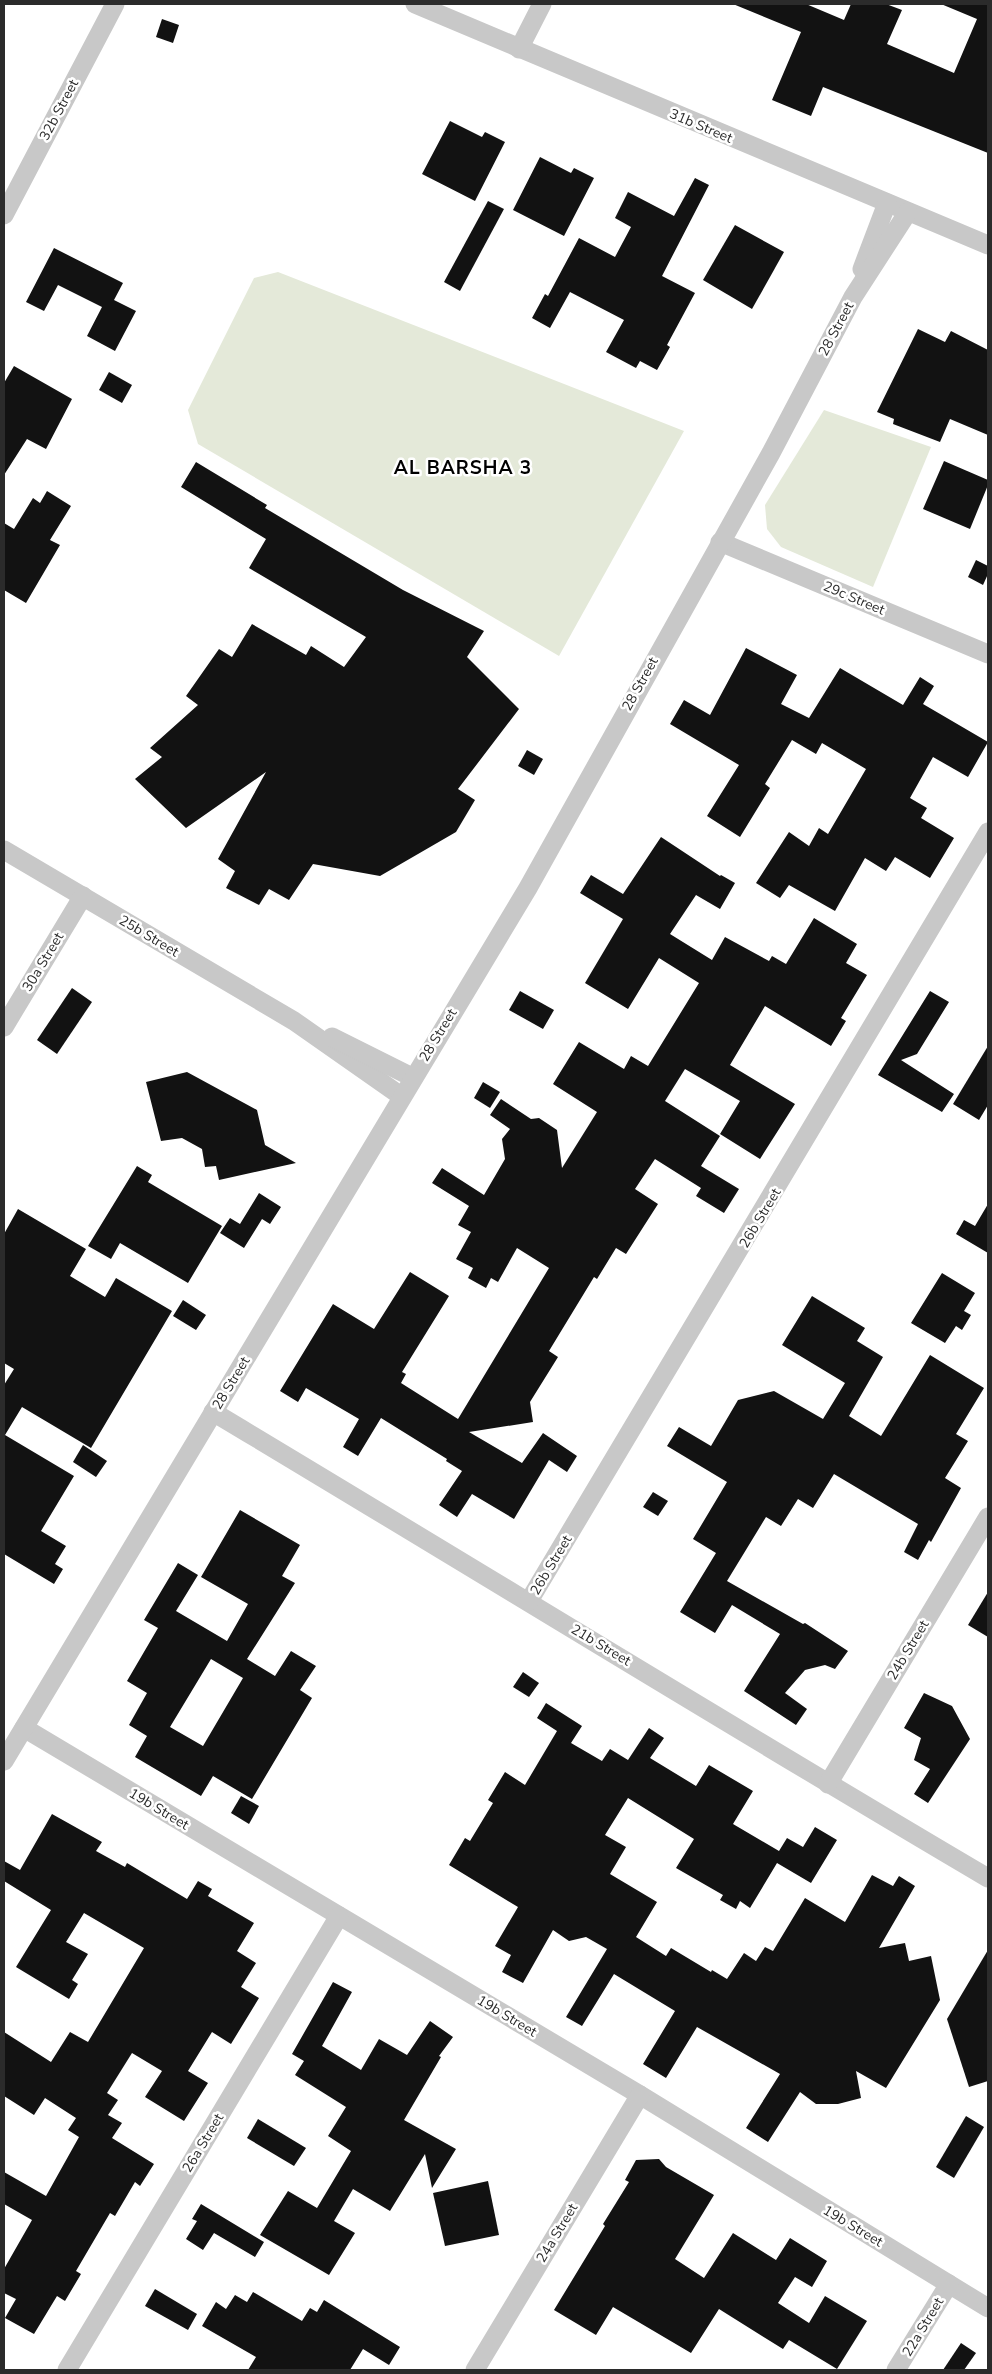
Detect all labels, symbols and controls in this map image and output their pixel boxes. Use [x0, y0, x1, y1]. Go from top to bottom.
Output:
street label: 32b Street [35, 76, 83, 144]
street label: 31b Street [667, 104, 736, 148]
street label: 28 Street [814, 299, 858, 359]
district label: AL BARSHA 3 [394, 455, 532, 481]
street label: 29c Street [820, 577, 888, 619]
street label: 28 Street [617, 654, 663, 714]
street label: 25b Street [115, 911, 183, 961]
street label: 30a Street [18, 929, 68, 995]
street label: 28 Street [415, 1005, 461, 1065]
street label: 26b Street [735, 1184, 785, 1252]
street label: 28 Street [208, 1353, 254, 1413]
street label: 26b Street [526, 1531, 576, 1599]
street label: 24b Street [883, 1616, 933, 1684]
street label: 21b Street [567, 1620, 635, 1670]
street label: 19b Street [125, 1784, 193, 1834]
street label: 19b Street [473, 1991, 541, 2041]
street label: 26a Street [178, 2110, 228, 2176]
street label: 24a Street [532, 2200, 582, 2266]
street label: 19b Street [819, 2201, 887, 2251]
street label: 22a Street [898, 2294, 948, 2360]

